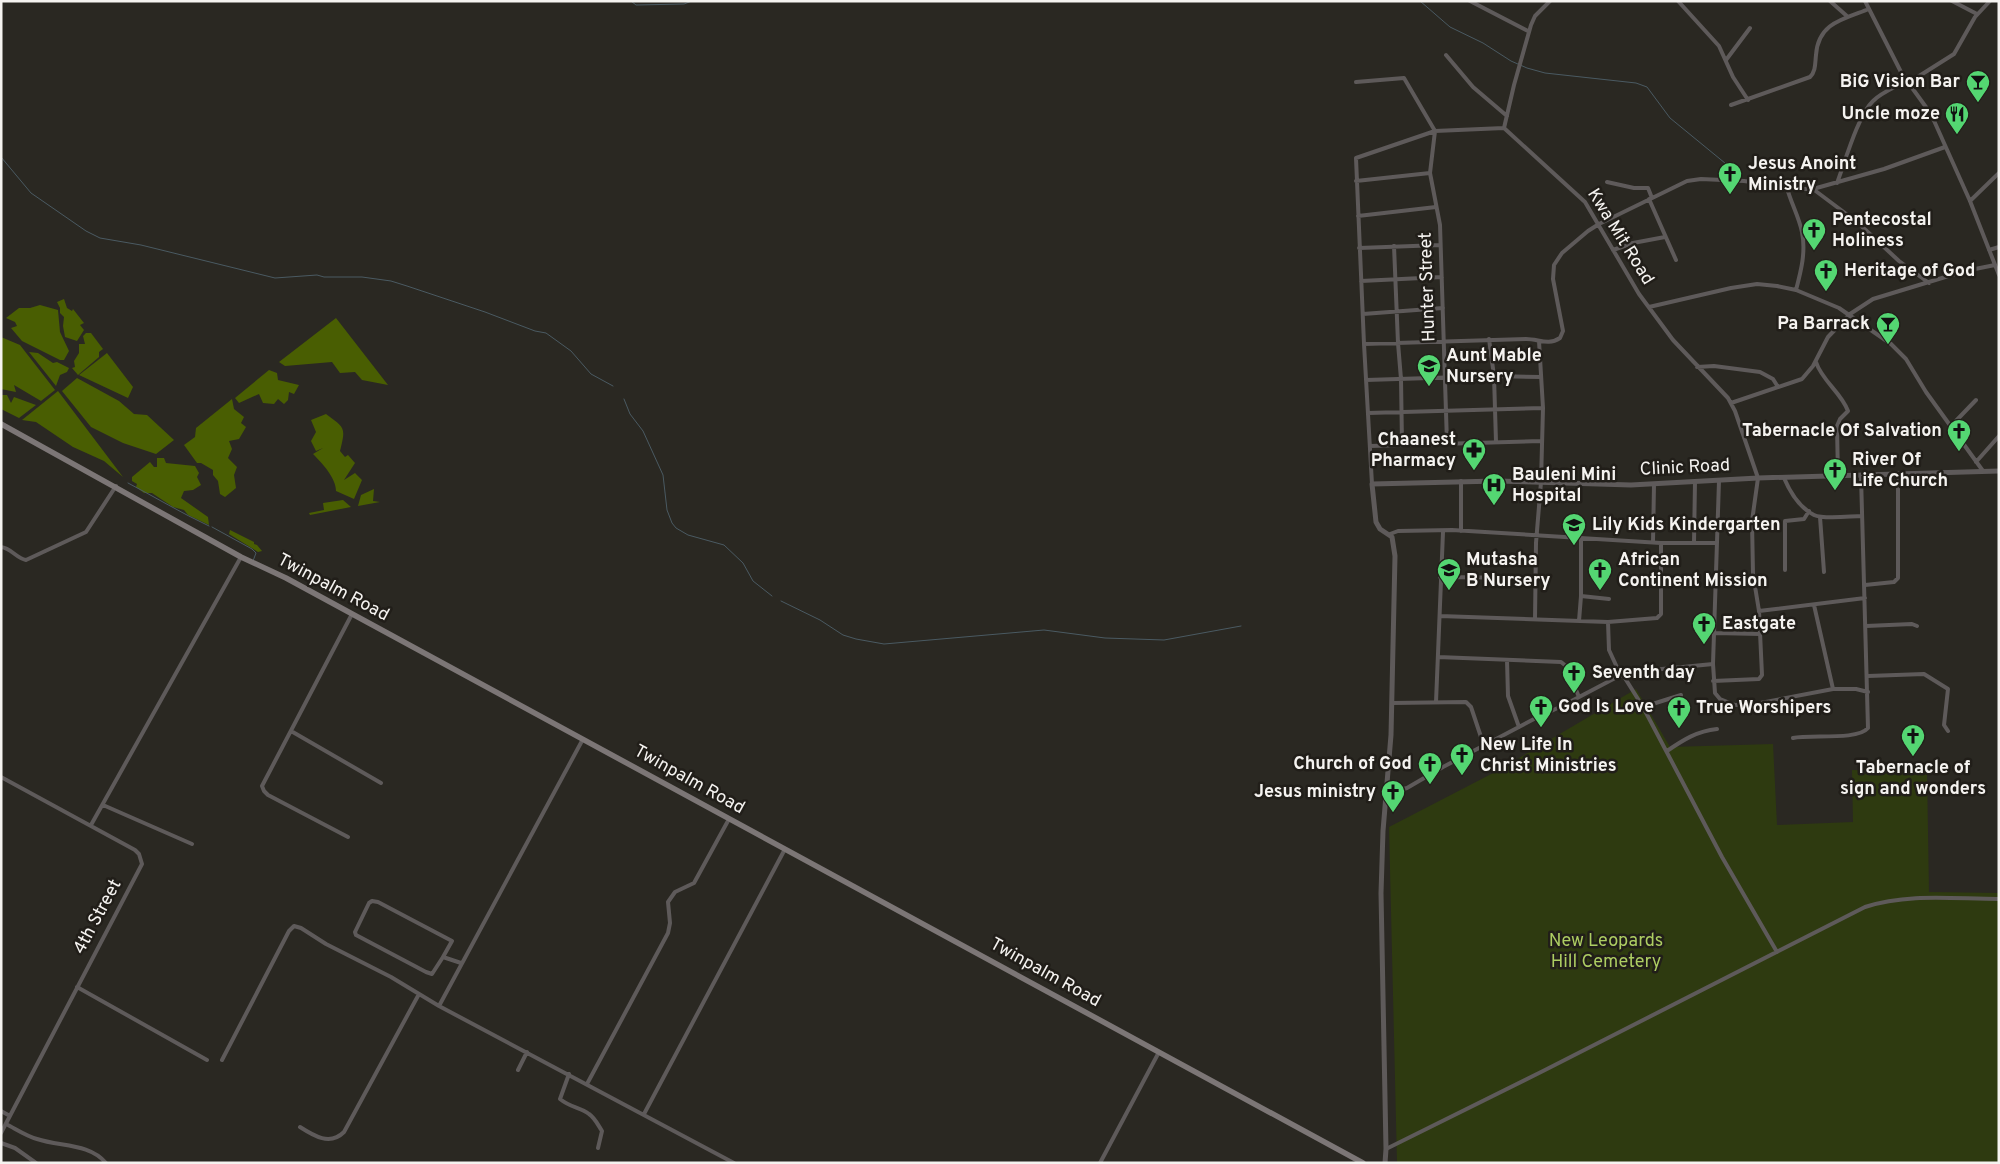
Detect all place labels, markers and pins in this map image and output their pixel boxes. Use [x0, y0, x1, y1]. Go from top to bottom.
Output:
bar icon: BiG Vision Bar [1965, 69, 1991, 103]
place label: BiG Vision Bar [1840, 71, 1960, 94]
restaurant icon: Uncle moze [1944, 101, 1970, 135]
place label: Uncle moze [1841, 103, 1940, 126]
place label: Jesus Anoint Ministry [1748, 153, 1856, 197]
church icon: Jesus Anoint Ministry [1717, 161, 1743, 195]
place label: Pentecostal Holiness [1832, 209, 1932, 253]
church icon: Pentecostal Holiness [1801, 217, 1827, 251]
church icon: Heritage of God [1813, 258, 1839, 292]
place label: Heritage of God [1844, 260, 1975, 283]
bar icon: Pa Barrack [1875, 311, 1901, 345]
place label: Pa Barrack [1777, 313, 1870, 336]
place label: Aunt Mable Nursery [1446, 345, 1542, 389]
school or university icon: Aunt Mable Nursery [1416, 353, 1442, 387]
church icon: Tabernacle Of Salvation [1946, 418, 1972, 452]
place label: Tabernacle Of Salvation [1742, 420, 1942, 443]
place label: Chaanest Pharmacy [1371, 429, 1456, 473]
pharmacy icon: Chaanest Pharmacy [1461, 437, 1487, 471]
place label: River Of Life Church [1852, 449, 1948, 493]
church icon: River Of Life Church [1822, 457, 1848, 491]
place label: Bauleni Mini Hospital [1512, 464, 1616, 508]
hospital icon: Bauleni Mini Hospital [1481, 472, 1507, 506]
school or university icon: Lily Kids Kindergarten [1561, 512, 1587, 546]
place label: Lily Kids Kindergarten [1592, 514, 1781, 537]
place label: Mutasha B Nursery [1466, 549, 1551, 593]
place label: African Continent Mission [1618, 549, 1768, 593]
school or university icon: Mutasha B Nursery [1436, 557, 1462, 591]
church icon: African Continent Mission [1587, 557, 1613, 591]
church icon: Eastgate [1691, 611, 1717, 645]
place label: Eastgate [1722, 613, 1796, 636]
church icon: Seventh day [1561, 660, 1587, 694]
place label: Seventh day [1592, 662, 1695, 685]
church icon: God Is Love [1528, 694, 1554, 728]
church icon: True Worshipers [1666, 695, 1692, 729]
place label: God Is Love [1558, 696, 1654, 719]
place label: True Worshipers [1696, 697, 1831, 720]
church icon: Tabernacle of sign and wonders [1900, 723, 1926, 757]
place label: New Life In Christ Ministries [1480, 734, 1617, 778]
church icon: New Life In Christ Ministries [1449, 742, 1475, 776]
church icon: Church of God [1417, 751, 1443, 785]
place label: Church of God [1293, 753, 1412, 776]
place label: Tabernacle of sign and wonders [1840, 757, 1986, 801]
church icon: Jesus ministry [1380, 779, 1406, 813]
place label: Jesus ministry [1254, 781, 1376, 804]

